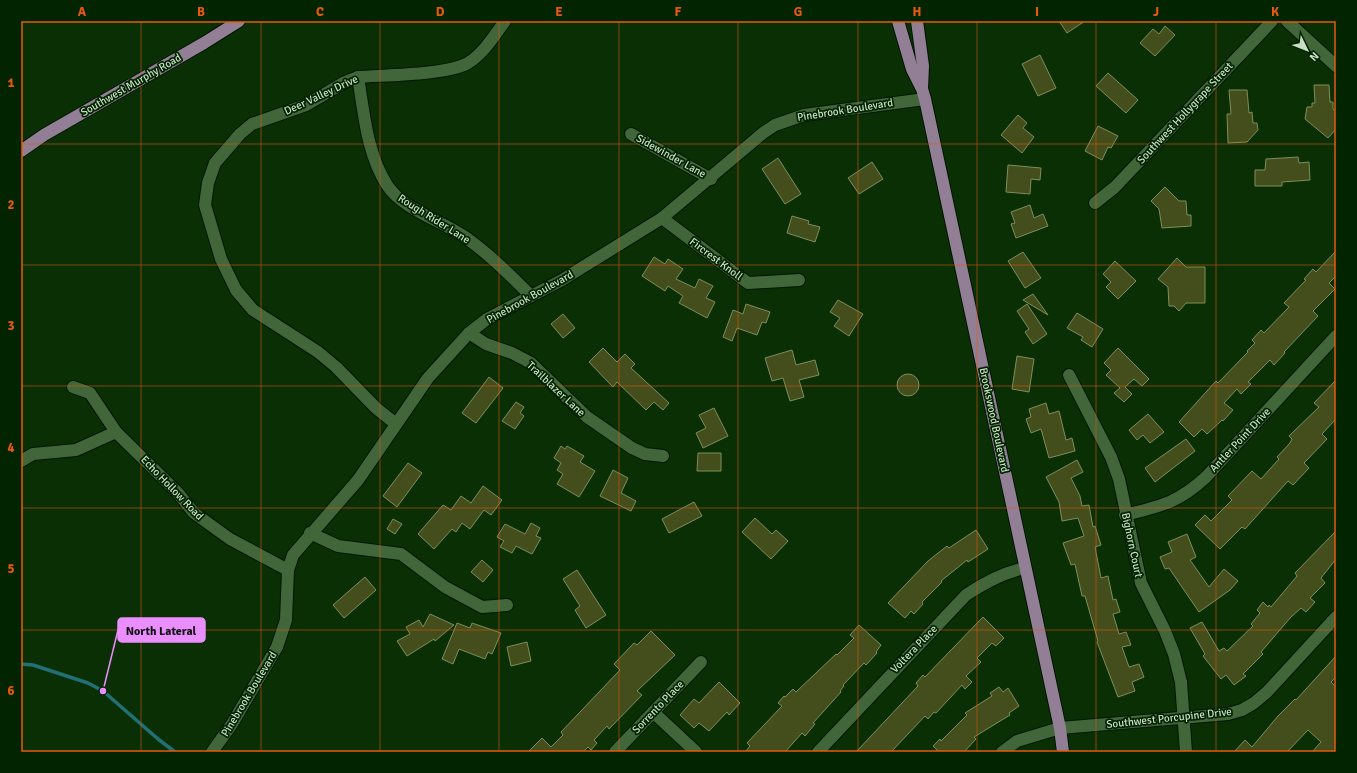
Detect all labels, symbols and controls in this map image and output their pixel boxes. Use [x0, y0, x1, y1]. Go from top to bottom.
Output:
text: A [78, 4, 87, 20]
text: B [197, 4, 205, 20]
text: C [316, 4, 324, 20]
text: D [436, 4, 445, 20]
text: E [555, 4, 563, 20]
text: F [675, 4, 682, 20]
text: G [794, 4, 802, 20]
text: H [913, 4, 921, 20]
text: I [1035, 4, 1039, 20]
text: J [1153, 4, 1159, 20]
text: K [1271, 4, 1279, 20]
north arrow [1287, 30, 1327, 70]
text: N [1307, 49, 1321, 64]
street label: Southwest Murphy Road [79, 51, 184, 119]
street label: Southwest Hollygrape Street [1135, 59, 1236, 166]
street label: Deer Valley Drive [282, 72, 360, 118]
text: 1 [7, 75, 15, 91]
street label: Pinebrook Boulevard [796, 96, 894, 124]
street label: Sidewinder Lane [634, 131, 708, 181]
street label: Rough Rider Lane [396, 192, 472, 246]
text: 2 [7, 197, 15, 213]
street label: Fircrest Knoll [687, 235, 745, 283]
street label: Pinebrook Boulevard [484, 268, 576, 326]
text: 3 [7, 318, 15, 334]
street label: Trailblazer Lane [524, 359, 588, 419]
street label: Brookswood Boulevard [977, 366, 1011, 474]
street label: Antler Point Drive [1207, 405, 1273, 475]
text: 4 [7, 440, 15, 456]
street label: Echo Hollow Road [138, 453, 206, 523]
street label: Bighorn Court [1119, 511, 1145, 579]
text: 5 [7, 561, 15, 577]
callout: North Lateral [118, 618, 205, 642]
street label: Voltera Place [888, 622, 940, 676]
text: North Lateral [126, 624, 197, 639]
street label: Pinebrook Boulevard [218, 649, 280, 739]
street label: Sorrento Place [629, 678, 687, 736]
text: 6 [7, 683, 15, 699]
street label: Southwest Porcupine Drive [1106, 705, 1232, 731]

